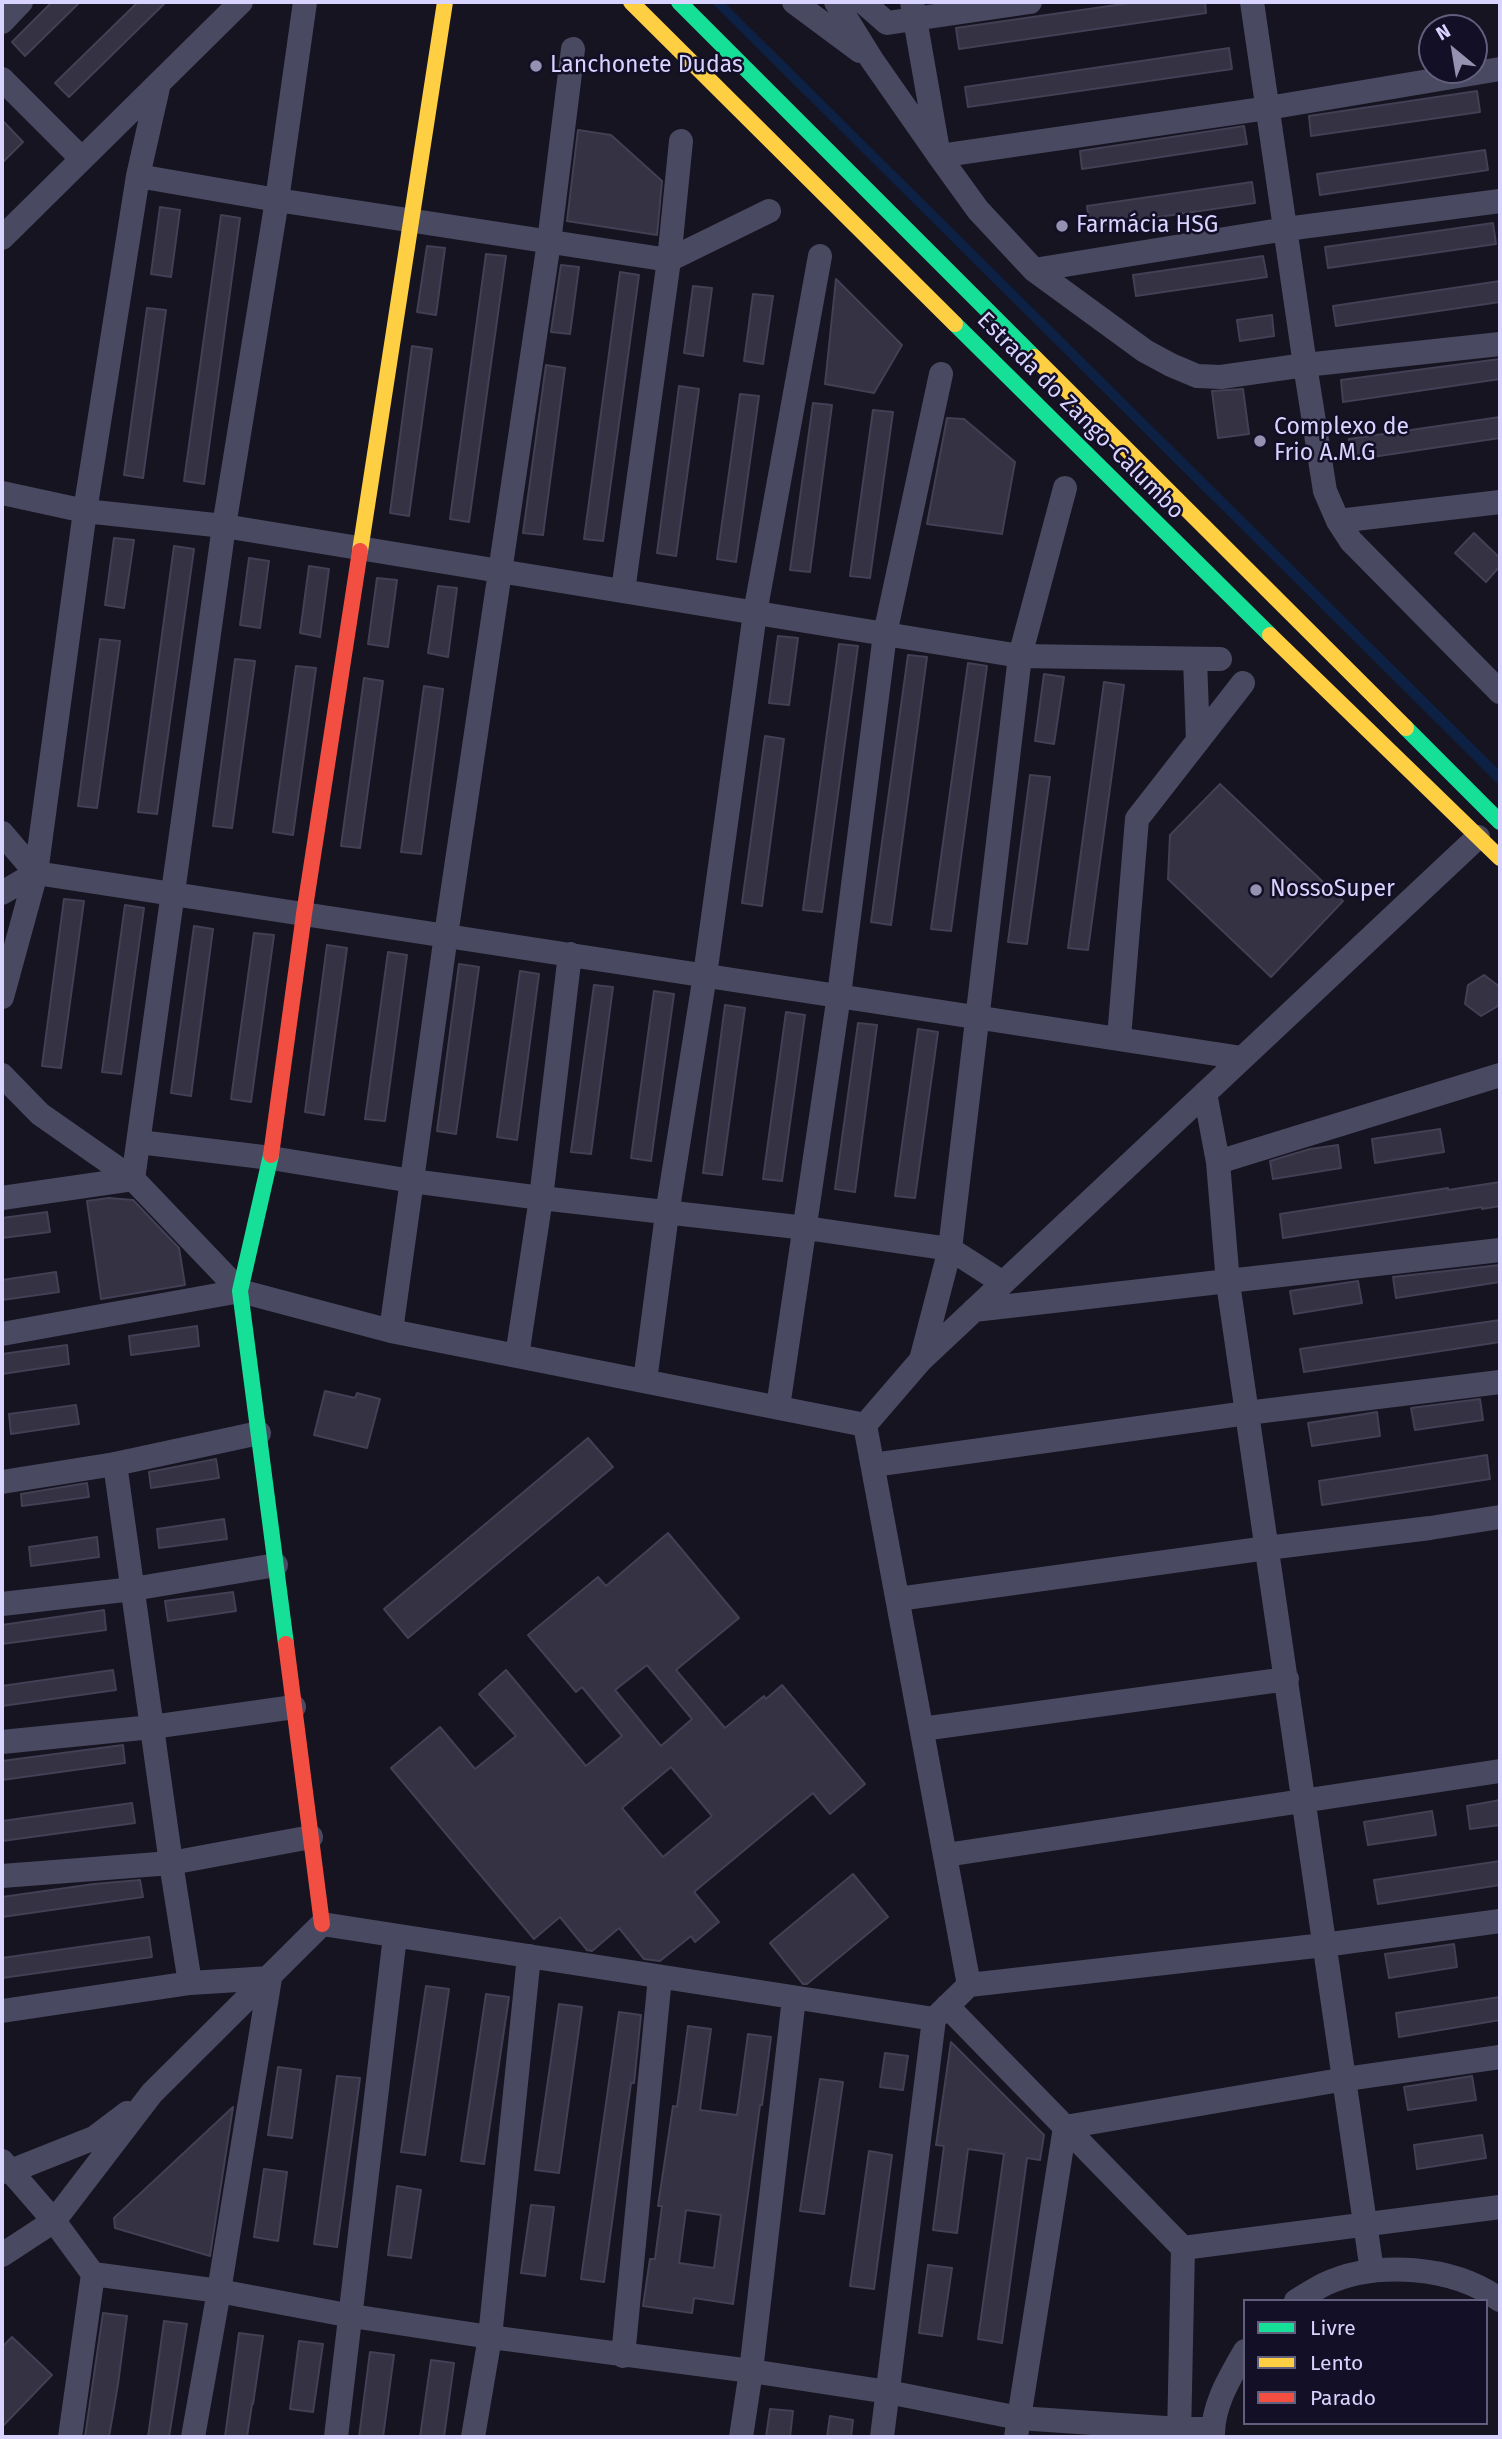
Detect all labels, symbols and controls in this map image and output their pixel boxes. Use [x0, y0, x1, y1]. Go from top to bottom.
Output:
north arrow [1418, 14, 1488, 84]
text: N [1432, 19, 1454, 45]
place label: Lanchonete Dudas [550, 52, 743, 80]
marker: Lanchonete Dudas [528, 58, 544, 74]
place label: Farmácia HSG [1076, 212, 1218, 240]
marker: Farmácia HSG [1054, 218, 1070, 234]
street label: Estrada do Zango-Calumbo [971, 307, 1189, 525]
place label: Complexo de Frio A.M.G [1274, 414, 1409, 468]
marker: Complexo de Frio A.M.G [1252, 433, 1268, 449]
place label: NossoSuper [1270, 876, 1395, 904]
marker: NossoSuper [1248, 882, 1264, 898]
legend [1243, 2299, 1488, 2425]
text: Livre [1310, 2315, 1356, 2341]
text: Lento [1310, 2350, 1363, 2376]
text: Parado [1310, 2385, 1376, 2411]

